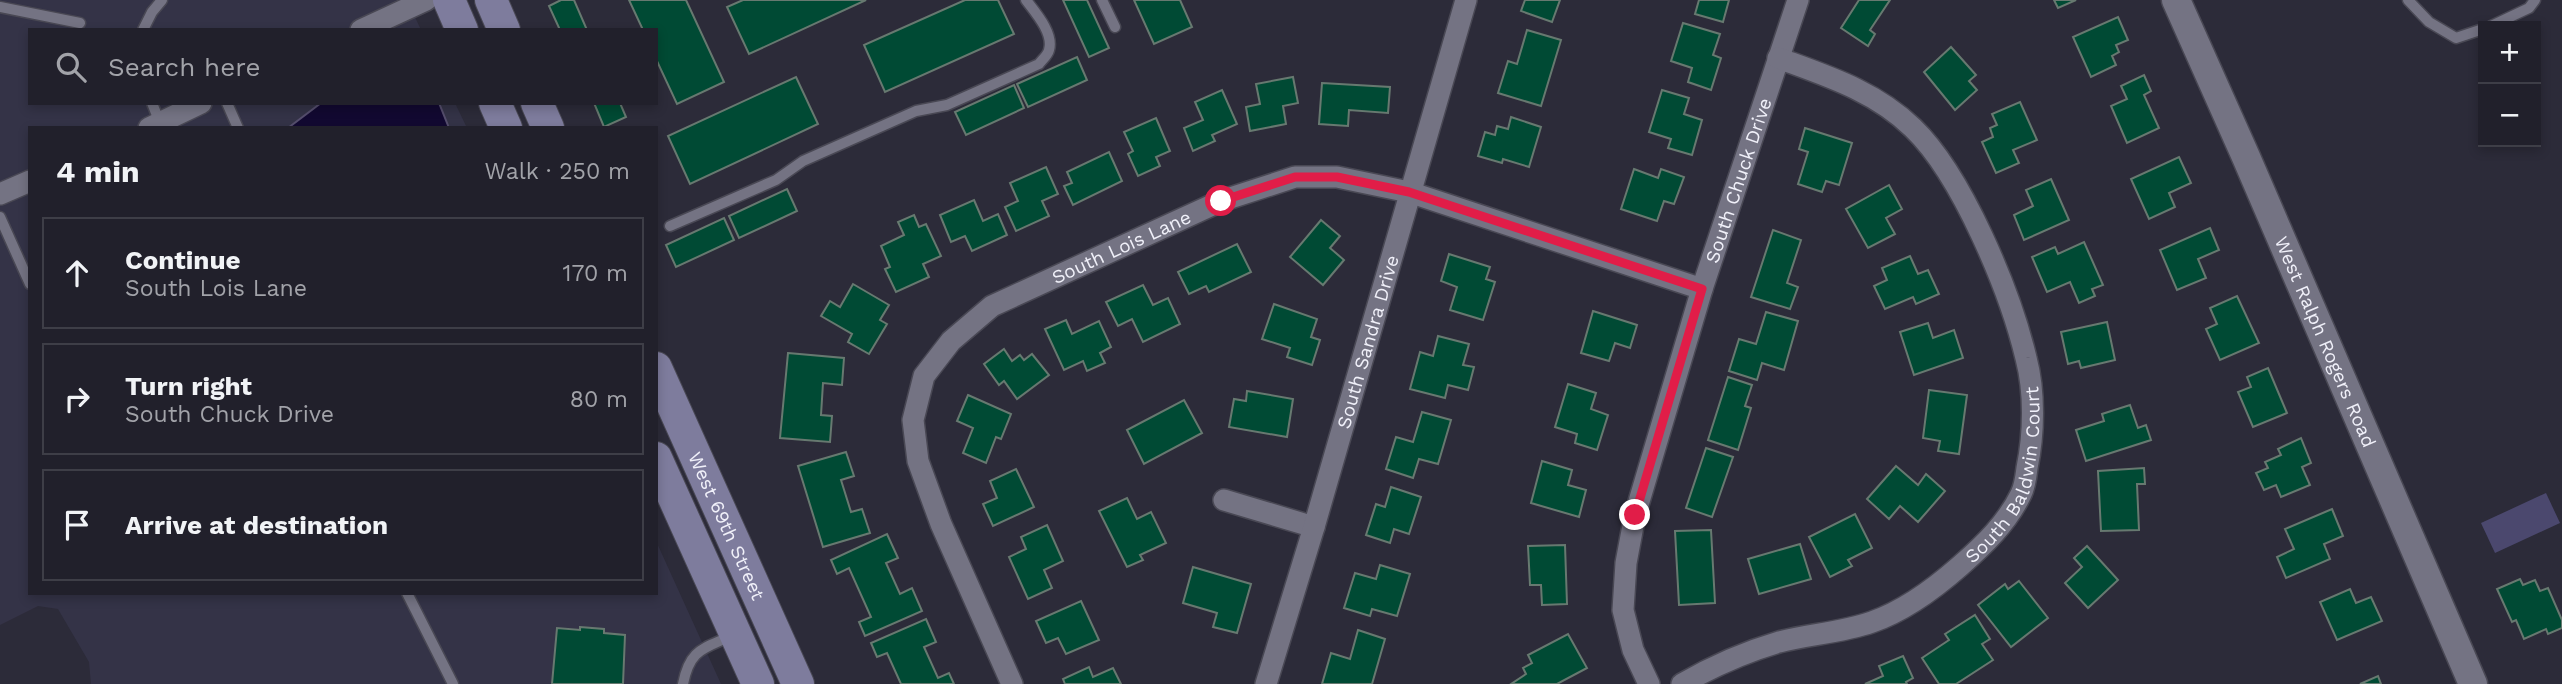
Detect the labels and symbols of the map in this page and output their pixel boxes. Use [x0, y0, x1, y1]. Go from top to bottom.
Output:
street label: South Chuck Drive [1700, 95, 1776, 266]
route start [1205, 185, 1236, 216]
street label: South Lois Lane [1048, 205, 1194, 289]
street label: West Ralph Rogers Road [2270, 233, 2381, 451]
street label: South Sandra Drive [1332, 252, 1403, 431]
street label: South Baldwin Court [1960, 386, 2044, 568]
street label: West 69th Street [684, 448, 770, 603]
route end [1619, 499, 1650, 530]

